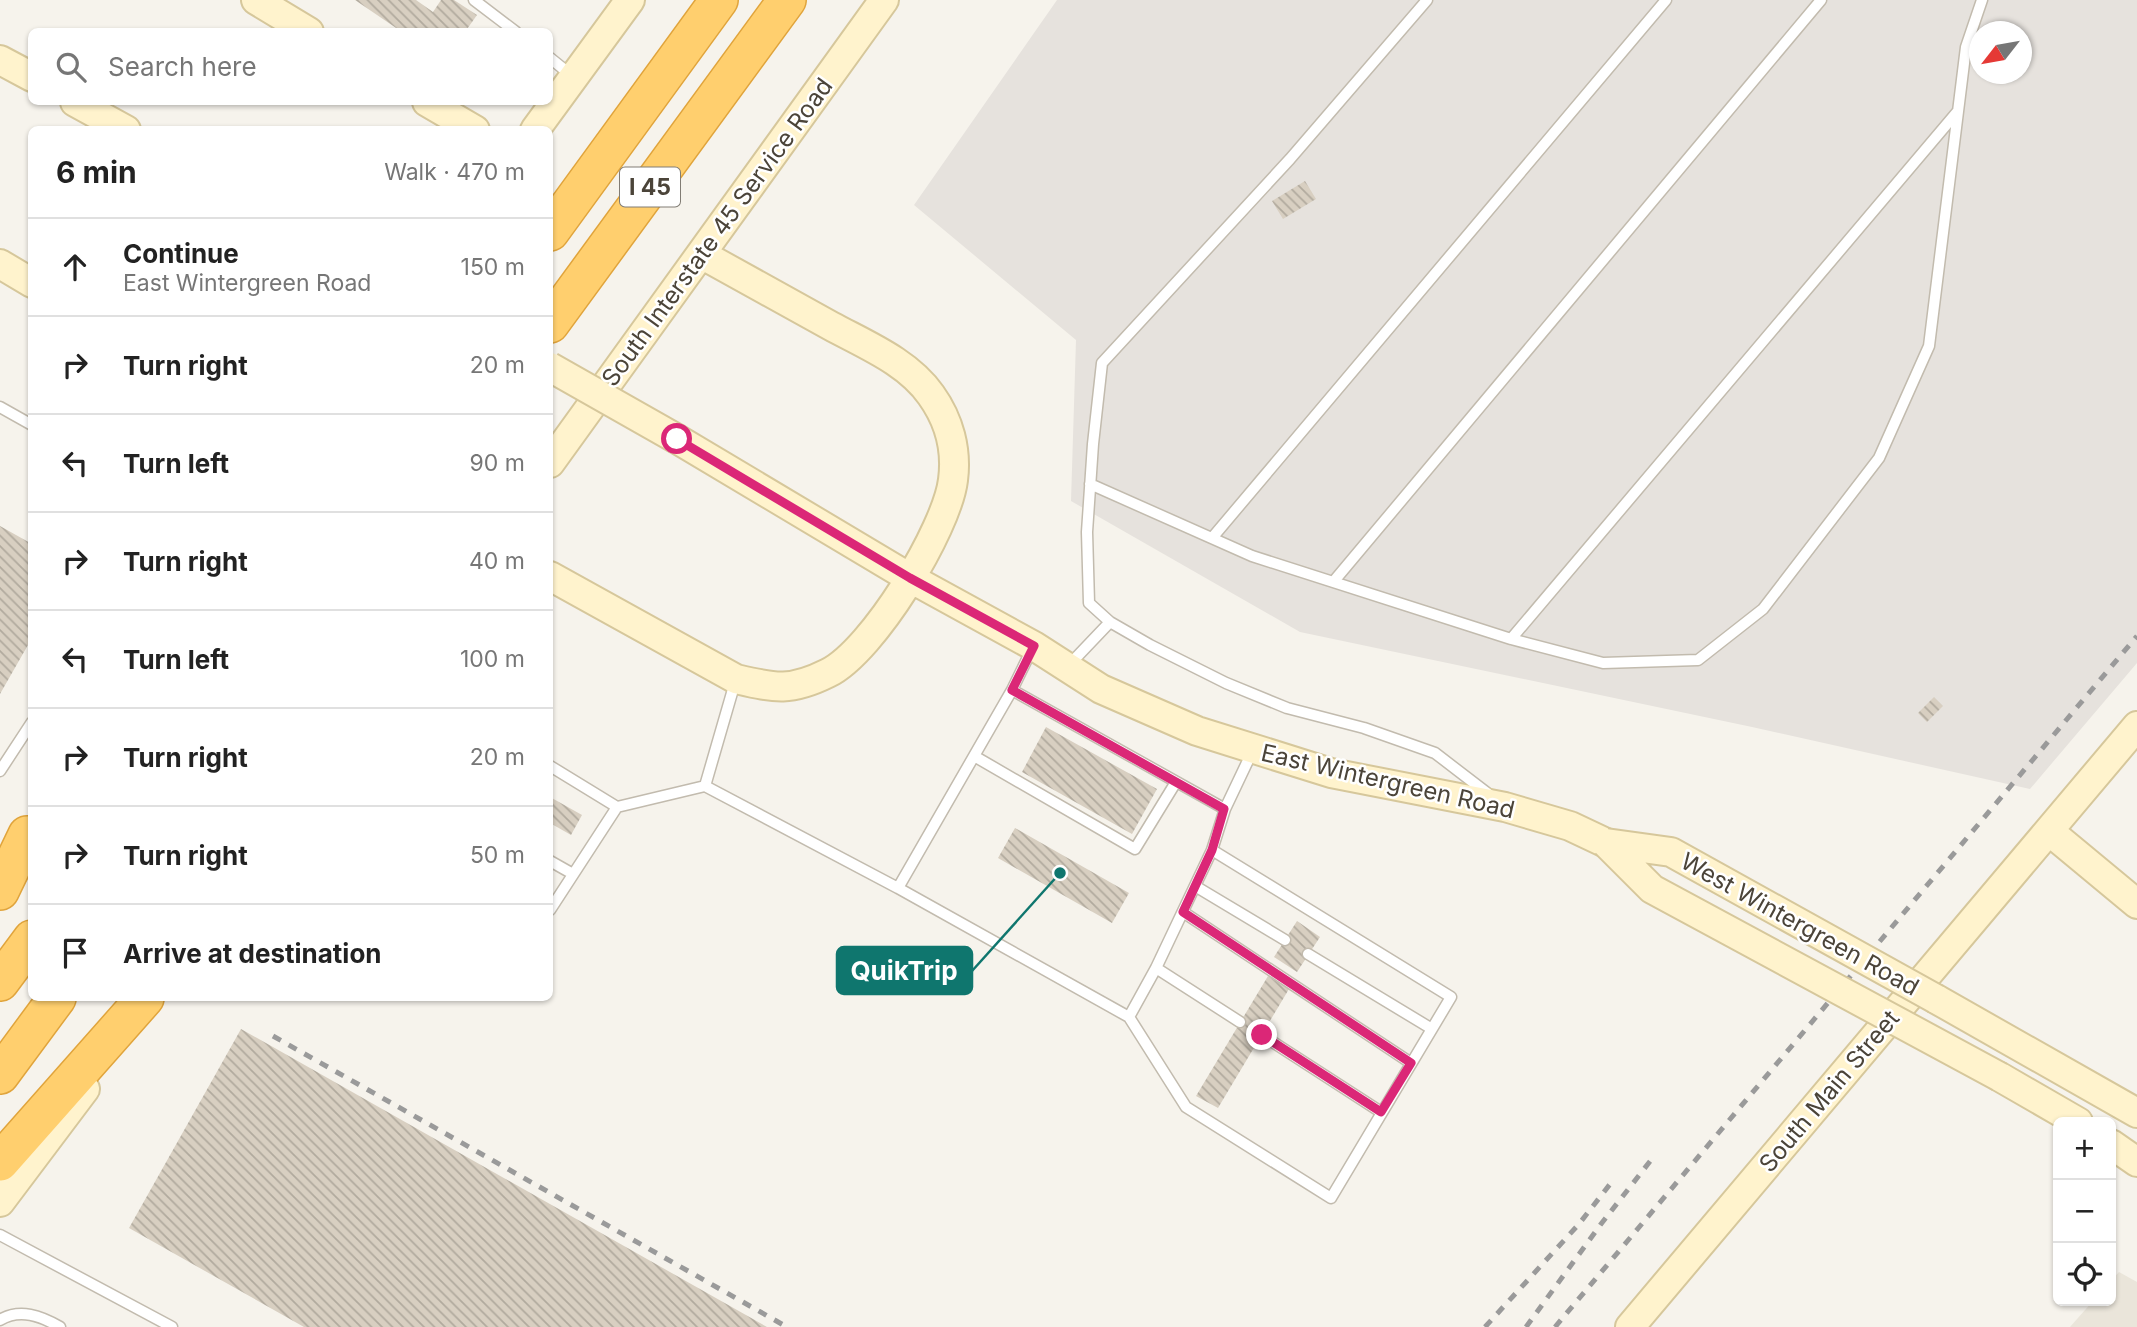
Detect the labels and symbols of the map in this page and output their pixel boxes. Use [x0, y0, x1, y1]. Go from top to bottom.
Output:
north arrow [1969, 21, 2032, 84]
street label: South Interstate 45 Service Road [595, 72, 839, 392]
road number: I 45 [620, 168, 680, 206]
route start [661, 423, 692, 454]
street label: East Wintergreen Road [1258, 738, 1518, 824]
street label: West Wintergreen Road [1676, 846, 1924, 1002]
callout: QuikTrip [837, 947, 972, 994]
text: QuikTrip [850, 955, 958, 986]
street label: South Main Street [1753, 1004, 1905, 1178]
route end [1246, 1019, 1277, 1050]

